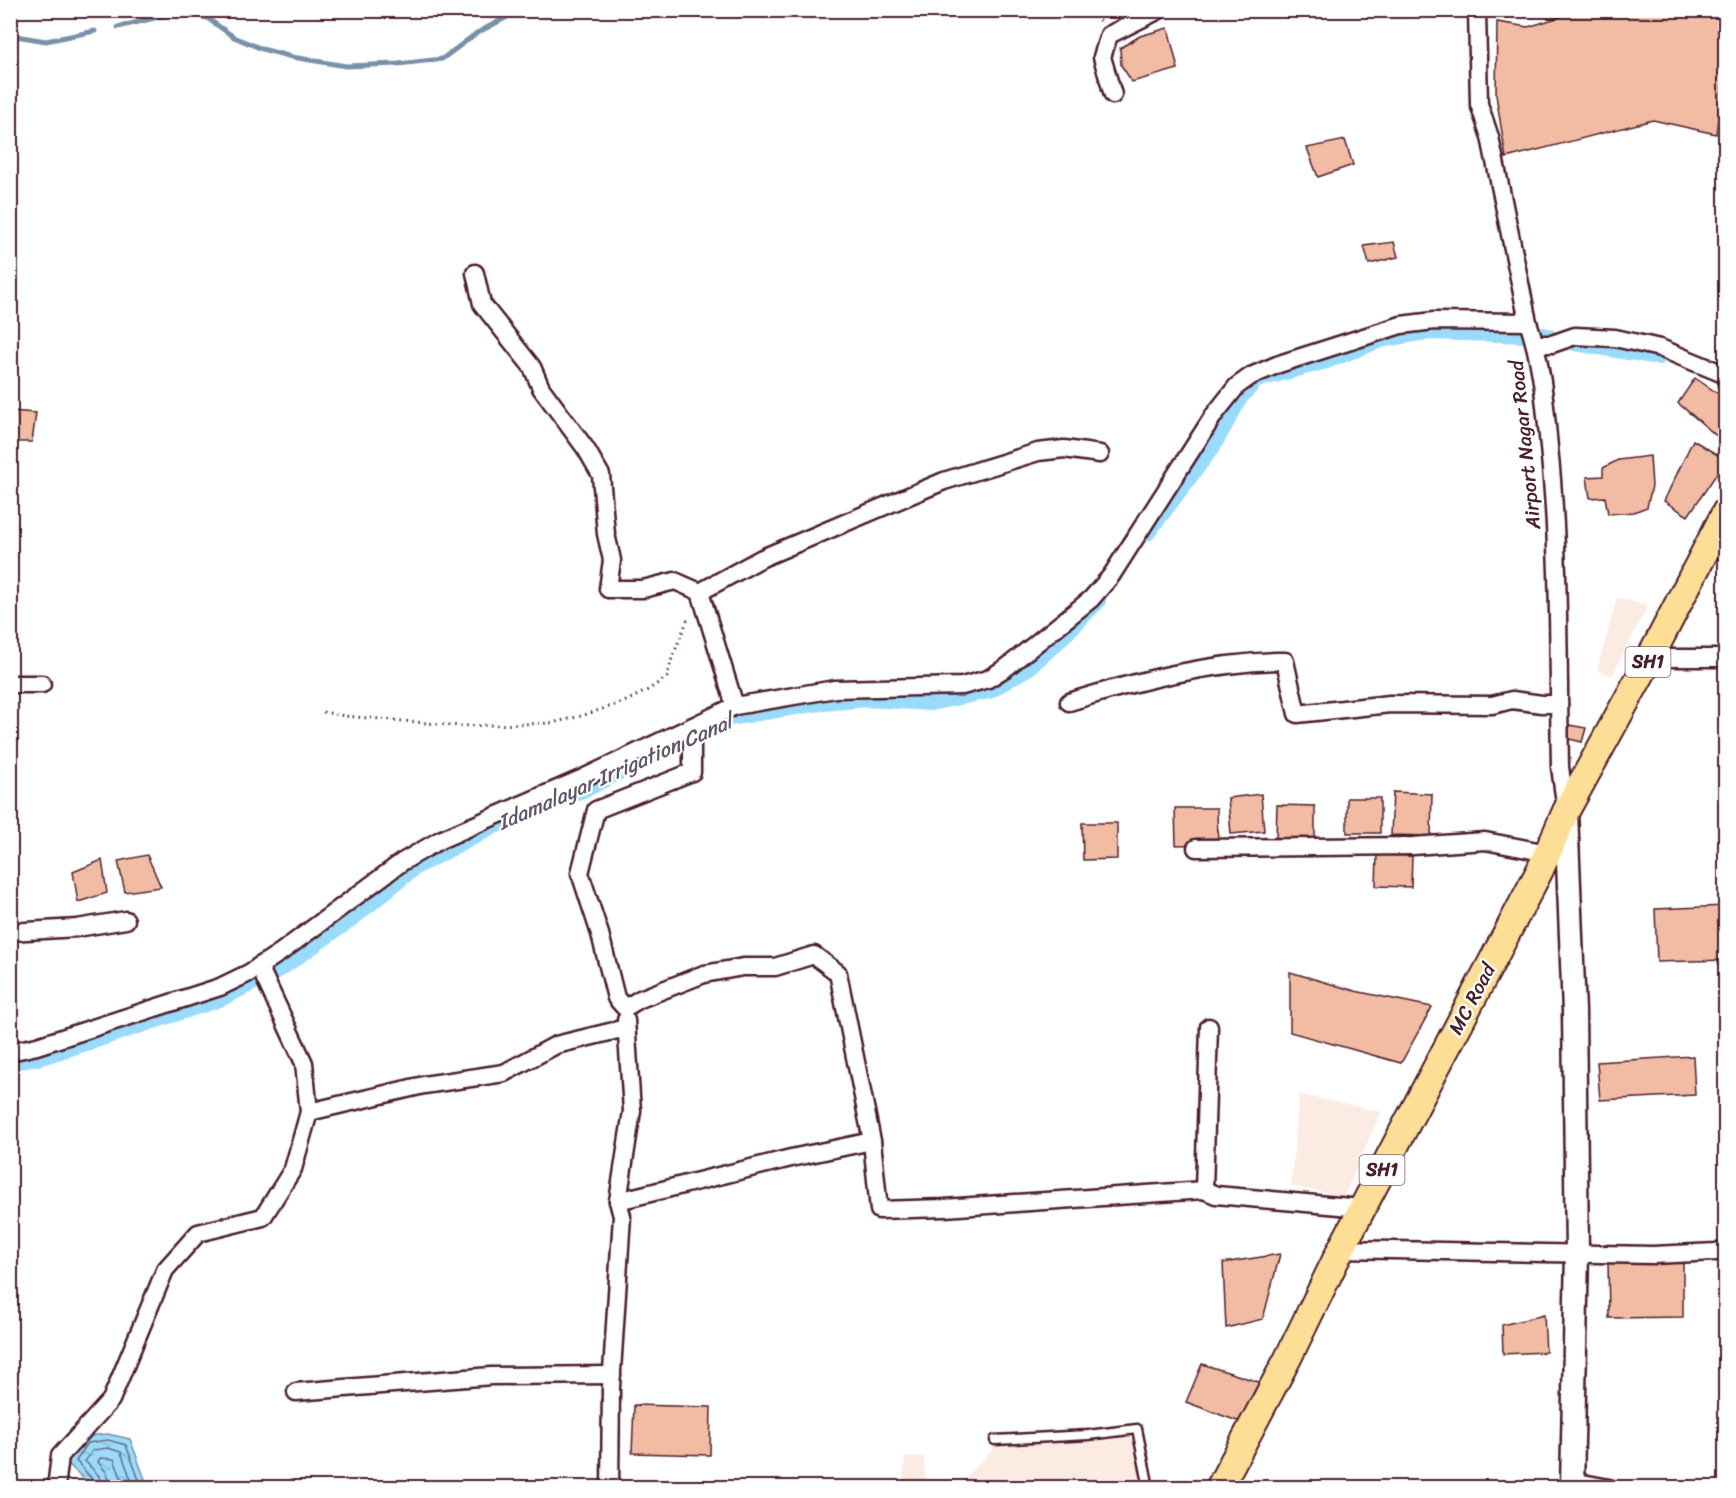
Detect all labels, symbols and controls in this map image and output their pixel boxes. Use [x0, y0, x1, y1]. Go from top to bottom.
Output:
street label: Airport Nagar Road [1499, 357, 1551, 532]
road number: SH1 [1626, 647, 1670, 677]
water label: Idamalayar Irrigation Canal [490, 701, 743, 841]
street label: MC Road [1439, 956, 1506, 1041]
road number: SH1 [1360, 1155, 1404, 1185]

